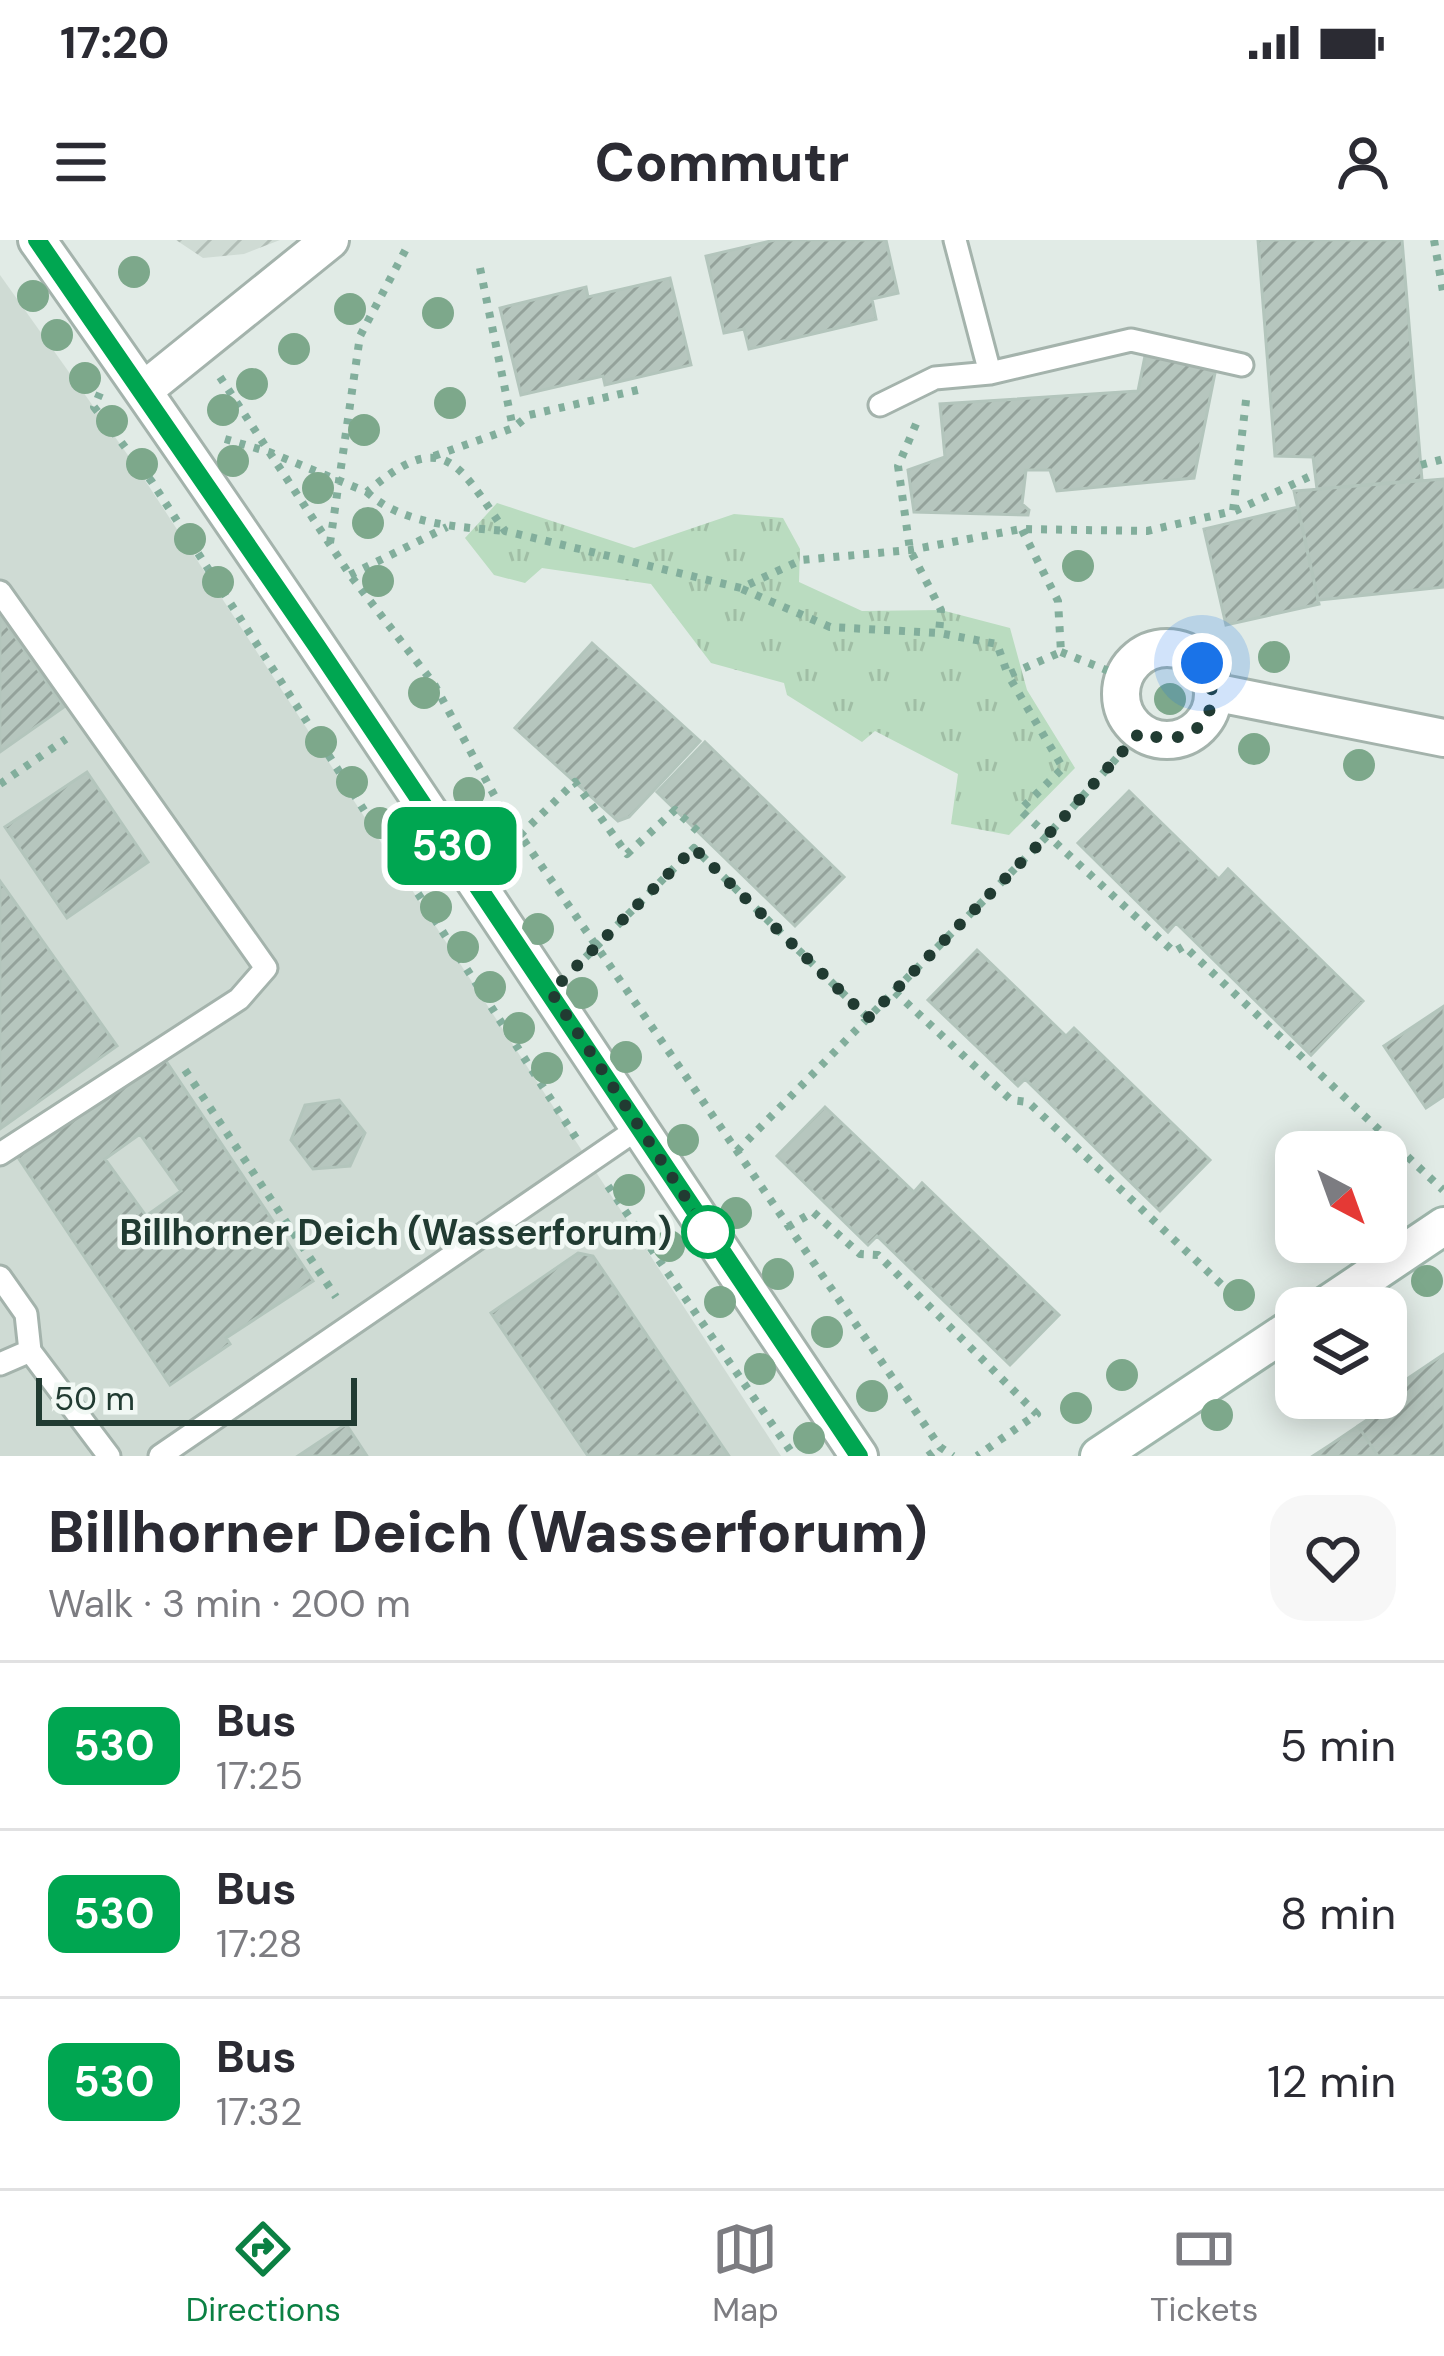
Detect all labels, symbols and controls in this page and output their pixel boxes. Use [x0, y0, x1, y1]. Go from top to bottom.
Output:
text: 17:20 [60, 13, 169, 72]
text: Commutr [595, 127, 849, 198]
icon: menu [48, 129, 114, 195]
icon: person [1330, 129, 1396, 195]
your location [1172, 633, 1232, 693]
line badge: 530 [383, 807, 521, 885]
text: 530 [411, 818, 493, 873]
north arrow [1275, 1131, 1407, 1263]
map controls [1275, 1131, 1407, 1419]
marker: Billhorner Deich (Wasserforum) [683, 1207, 733, 1257]
place label: Billhorner Deich (Wasserforum) [120, 1209, 672, 1256]
button: layers [1275, 1287, 1407, 1419]
scale bar [36, 1372, 357, 1425]
text: 50 m [54, 1377, 135, 1420]
text: Billhorner Deich (Wasserforum) [48, 1495, 928, 1570]
button: heart [1270, 1495, 1396, 1621]
text: Walk · 3 min · 200 m [48, 1578, 411, 1629]
text: Bus [216, 1691, 296, 1750]
text: 5 min [1280, 1716, 1396, 1775]
text: 530 [73, 1718, 155, 1773]
text: 17:25 [216, 1750, 303, 1801]
text: Bus [216, 1859, 296, 1918]
text: 8 min [1280, 1884, 1396, 1943]
text: 530 [73, 1886, 155, 1941]
text: 17:28 [216, 1918, 302, 1969]
text: Bus [216, 2027, 296, 2086]
text: 12 min [1267, 2052, 1396, 2111]
text: 530 [73, 2054, 155, 2109]
text: 17:32 [216, 2086, 302, 2137]
tab: Directions [186, 2216, 341, 2331]
tab: Map [712, 2216, 779, 2331]
tab: Tickets [1150, 2216, 1258, 2331]

